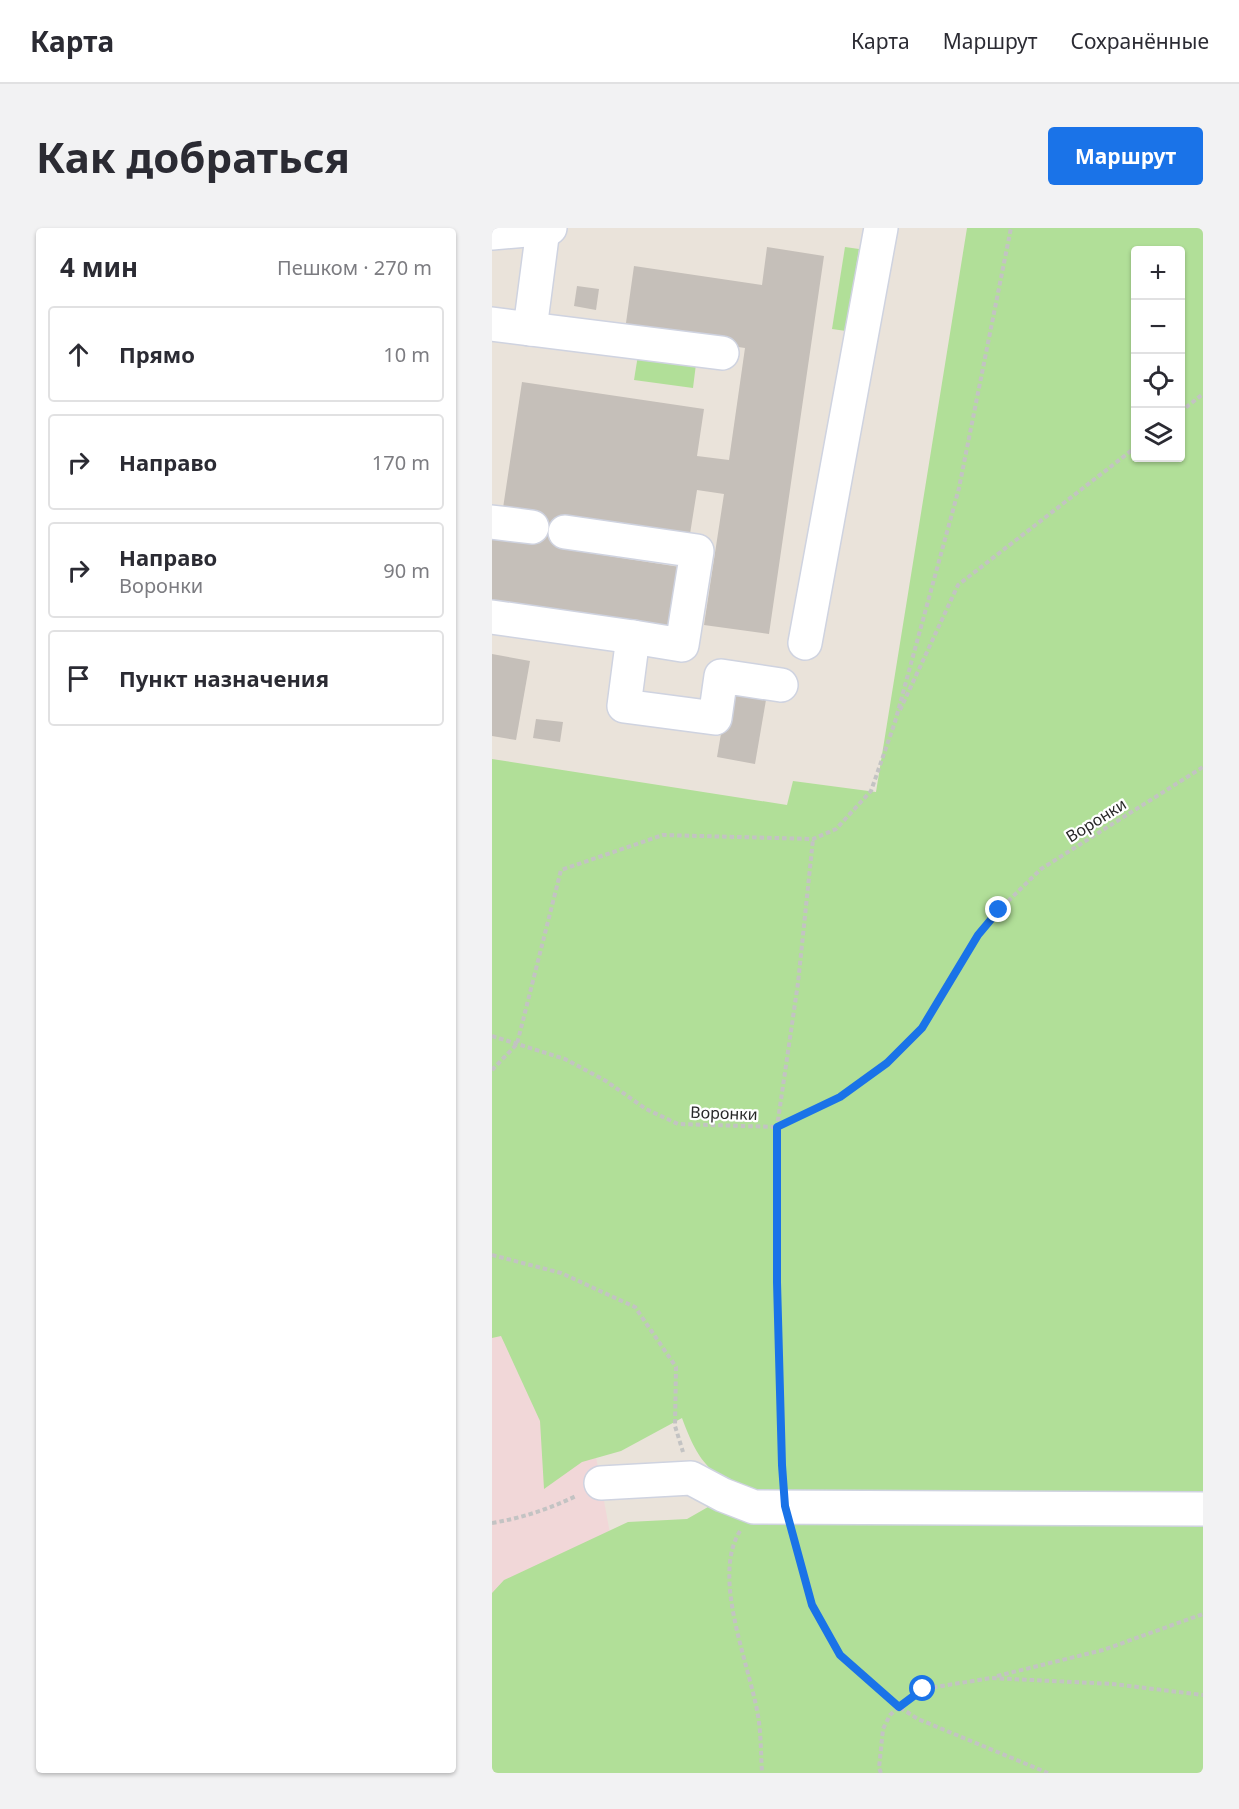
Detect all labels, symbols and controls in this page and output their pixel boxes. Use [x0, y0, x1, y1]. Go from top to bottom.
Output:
text: Карта [30, 22, 114, 60]
text: Карта [851, 27, 910, 55]
text: Маршрут [943, 27, 1038, 55]
text: Сохранённые [1071, 27, 1209, 55]
button: Маршрут [1048, 127, 1203, 185]
text: Как добраться [36, 128, 350, 185]
map controls [1131, 246, 1185, 462]
button: + [1131, 246, 1185, 300]
text: 4 мин [60, 249, 138, 285]
text: Пешком · 270 m [277, 254, 432, 281]
button: − [1131, 300, 1185, 354]
icon: ahead [62, 338, 95, 371]
text: Прямо [119, 339, 195, 369]
text: 10 m [383, 341, 430, 368]
button: locate [1131, 354, 1185, 408]
button: layers [1131, 408, 1185, 462]
icon: right [62, 446, 95, 479]
text: Направо [119, 447, 217, 477]
text: 170 m [372, 449, 430, 476]
text: Направо [119, 542, 217, 572]
icon: right [62, 554, 95, 587]
text: 90 m [383, 557, 430, 584]
text: Воронки [119, 572, 203, 599]
icon: arrive [62, 662, 95, 695]
text: Пункт назначения [119, 663, 329, 693]
street label: Воронки [1062, 793, 1130, 847]
route end [985, 896, 1011, 922]
street label: Воронки [690, 1101, 758, 1125]
route start [909, 1675, 935, 1701]

